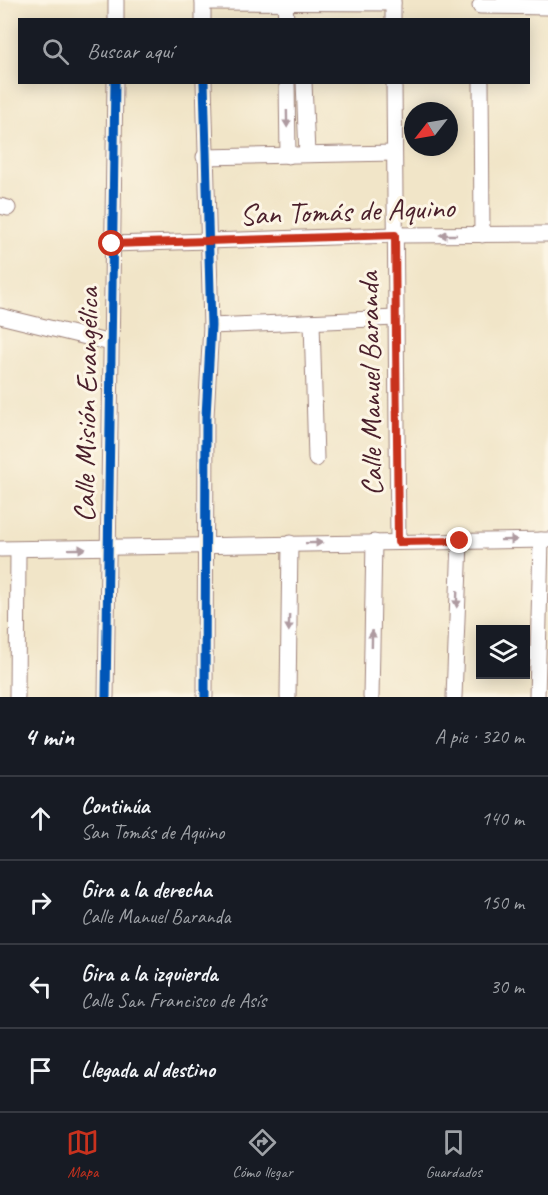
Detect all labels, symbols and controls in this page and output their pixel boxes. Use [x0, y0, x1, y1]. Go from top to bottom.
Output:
search box [18, 18, 530, 84]
icon: search [39, 35, 72, 68]
text: Buscar aquí [87, 37, 173, 65]
north arrow [404, 102, 458, 156]
one-way arrow [283, 110, 292, 129]
street label: San Tomás de Aquino [239, 188, 457, 234]
route start [98, 230, 124, 256]
one-way arrow [438, 230, 457, 240]
street label: Calle Manuel Baranda [349, 270, 391, 496]
street label: Calle Misión Evangélica [65, 285, 107, 523]
route end [446, 527, 472, 553]
one-way arrow [499, 536, 518, 545]
one-way arrow [304, 538, 323, 548]
one-way arrow [67, 544, 86, 554]
one-way arrow [453, 590, 462, 609]
one-way arrow [284, 613, 294, 632]
map controls [476, 625, 530, 679]
button: layers [476, 625, 530, 679]
one-way arrow [367, 629, 377, 648]
text: 4 min [24, 720, 74, 753]
text: A pie · 320 m [435, 724, 524, 749]
text: Continúa [81, 792, 149, 820]
icon: ahead [24, 802, 57, 835]
text: 140 m [481, 806, 524, 831]
text: San Tomás de Aquino [81, 820, 224, 845]
text: Gira a la derecha [81, 876, 212, 904]
icon: right [24, 886, 57, 919]
text: 150 m [481, 890, 524, 915]
text: Calle Manuel Baranda [81, 904, 230, 929]
text: Gira a la izquierda [81, 960, 218, 988]
icon: left [24, 970, 57, 1003]
text: 30 m [490, 974, 524, 999]
text: Calle San Francisco de Asís [81, 988, 266, 1013]
icon: arrive [24, 1054, 57, 1087]
text: Llegada al destino [81, 1056, 215, 1084]
tab: Mapa [66, 1126, 99, 1182]
tab: Cómo llegar [232, 1126, 293, 1182]
tab: Guardados [425, 1126, 482, 1182]

